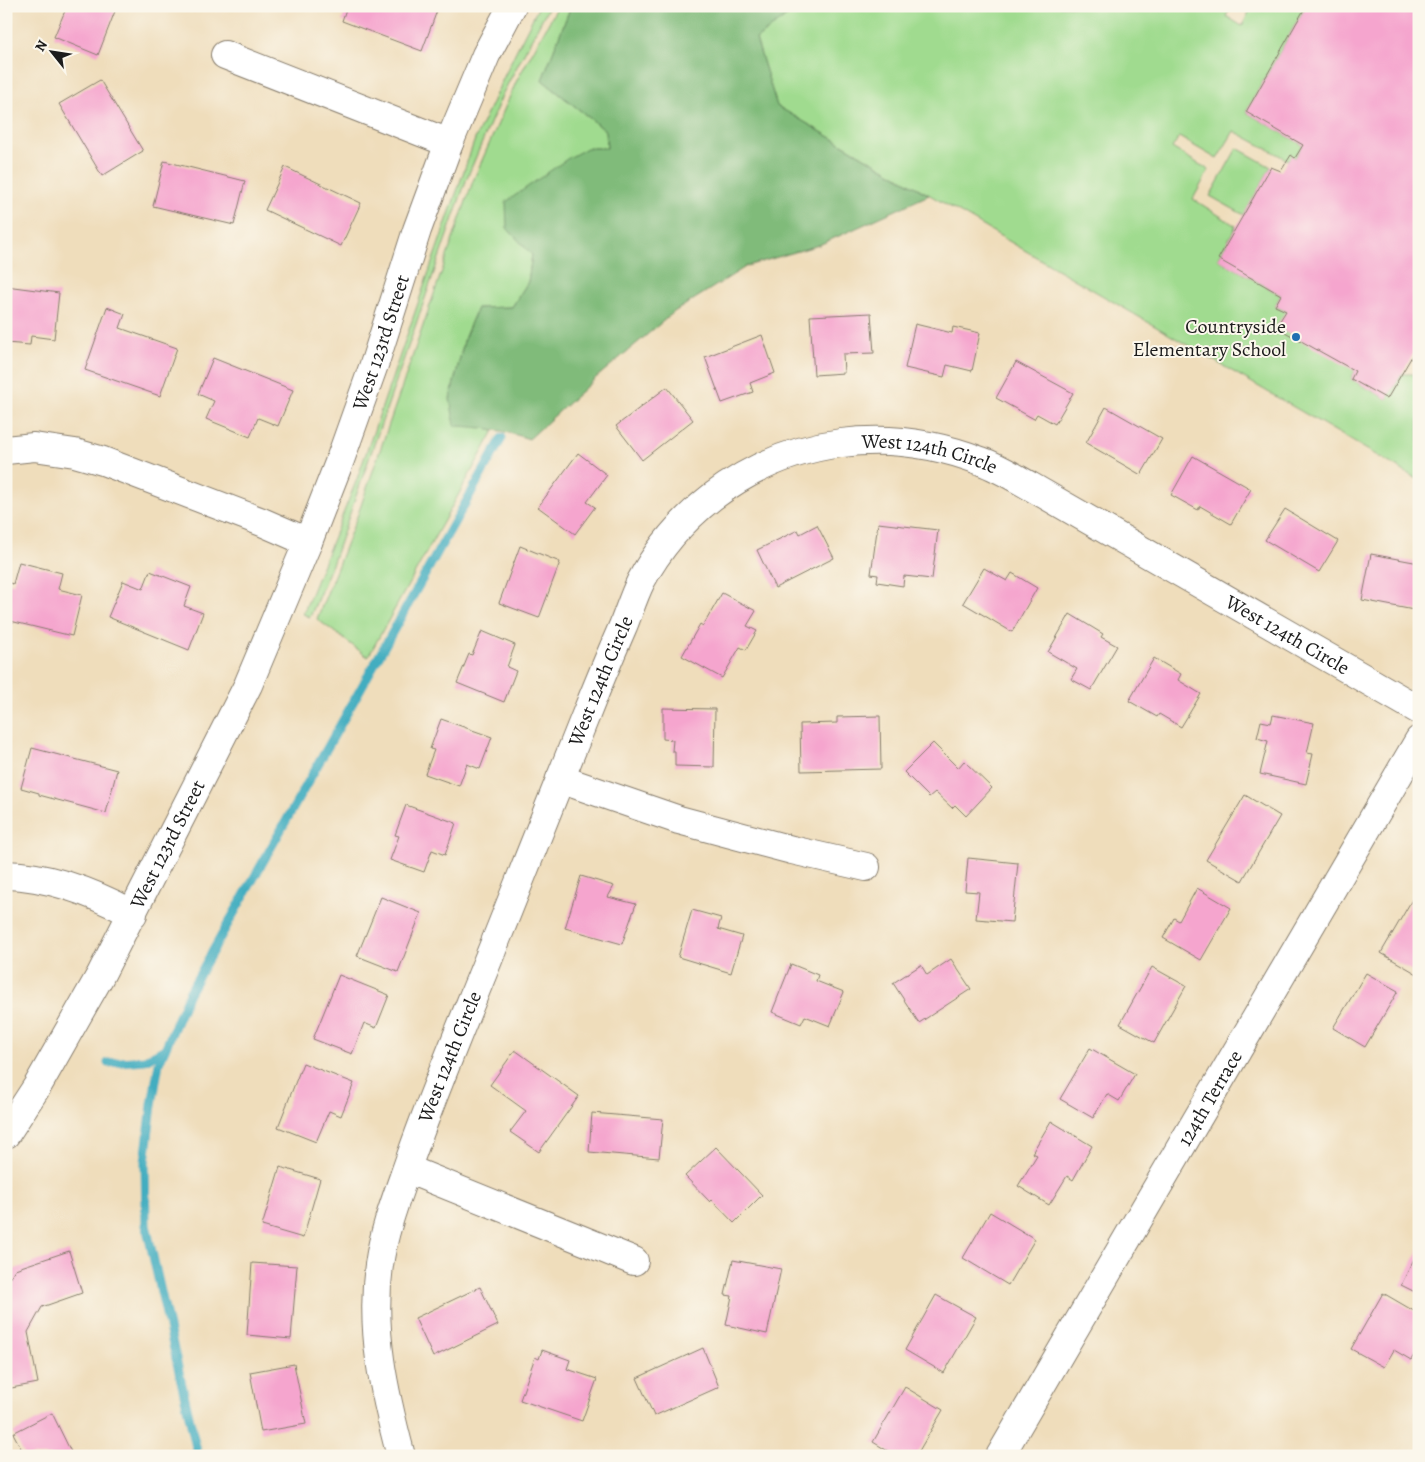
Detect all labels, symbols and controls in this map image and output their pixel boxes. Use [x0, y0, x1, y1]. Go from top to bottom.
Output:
north arrow [28, 28, 78, 78]
text: N [30, 37, 52, 55]
street label: West 123rd Street [345, 271, 416, 415]
place label: Countryside Elementary School [1133, 313, 1286, 363]
marker: Countryside Elementary School [1290, 331, 1302, 343]
street label: West 124th Circle [860, 427, 1002, 480]
street label: West 124th Circle [1220, 588, 1355, 681]
street label: West 124th Circle [561, 612, 639, 751]
street label: West 123rd Street [123, 775, 211, 914]
street label: West 124th Circle [411, 987, 488, 1127]
street label: 124th Terrace [1171, 1045, 1248, 1151]

